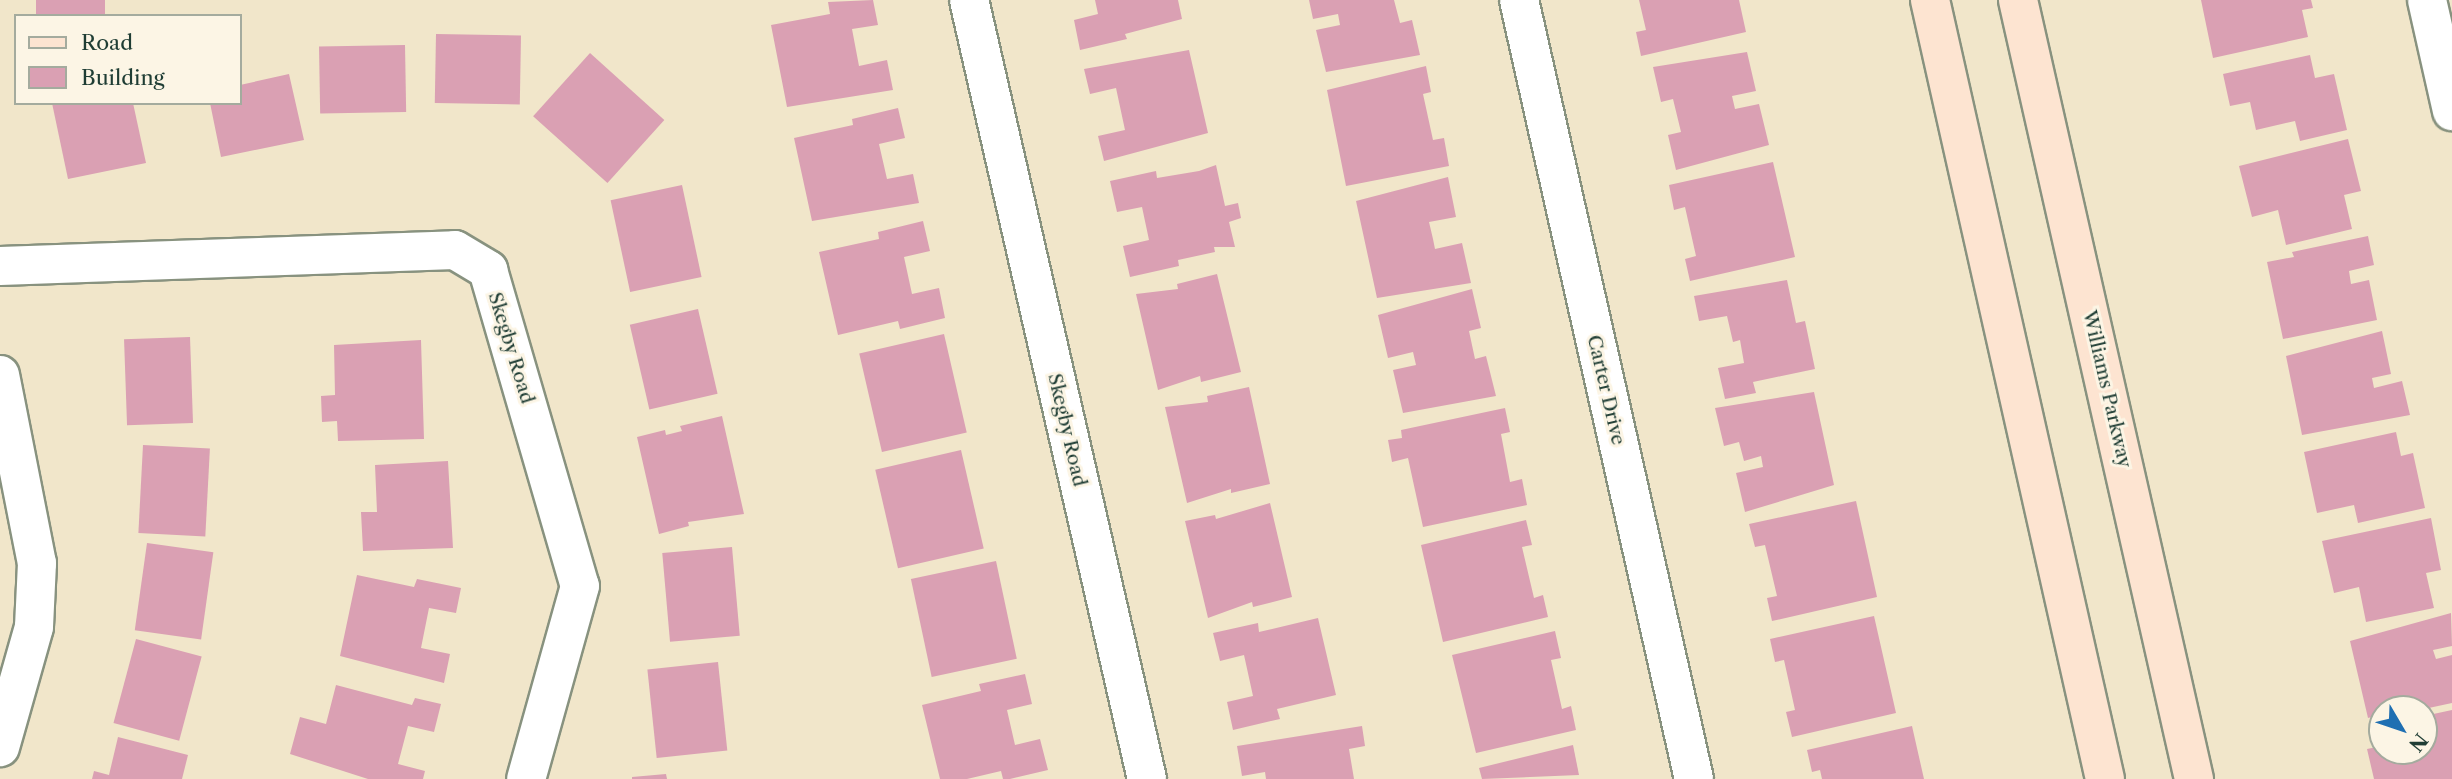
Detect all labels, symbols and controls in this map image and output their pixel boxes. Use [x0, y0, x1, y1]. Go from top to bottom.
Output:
legend [14, 14, 242, 105]
text: Road [81, 30, 133, 55]
text: Building [81, 65, 165, 90]
street label: Skegby Road [483, 289, 539, 407]
street label: Williams Parkway [2078, 308, 2136, 470]
street label: Carter Drive [1582, 333, 1630, 447]
street label: Skegby Road [1043, 371, 1091, 489]
north arrow [2368, 695, 2438, 765]
text: N [2404, 729, 2432, 756]

